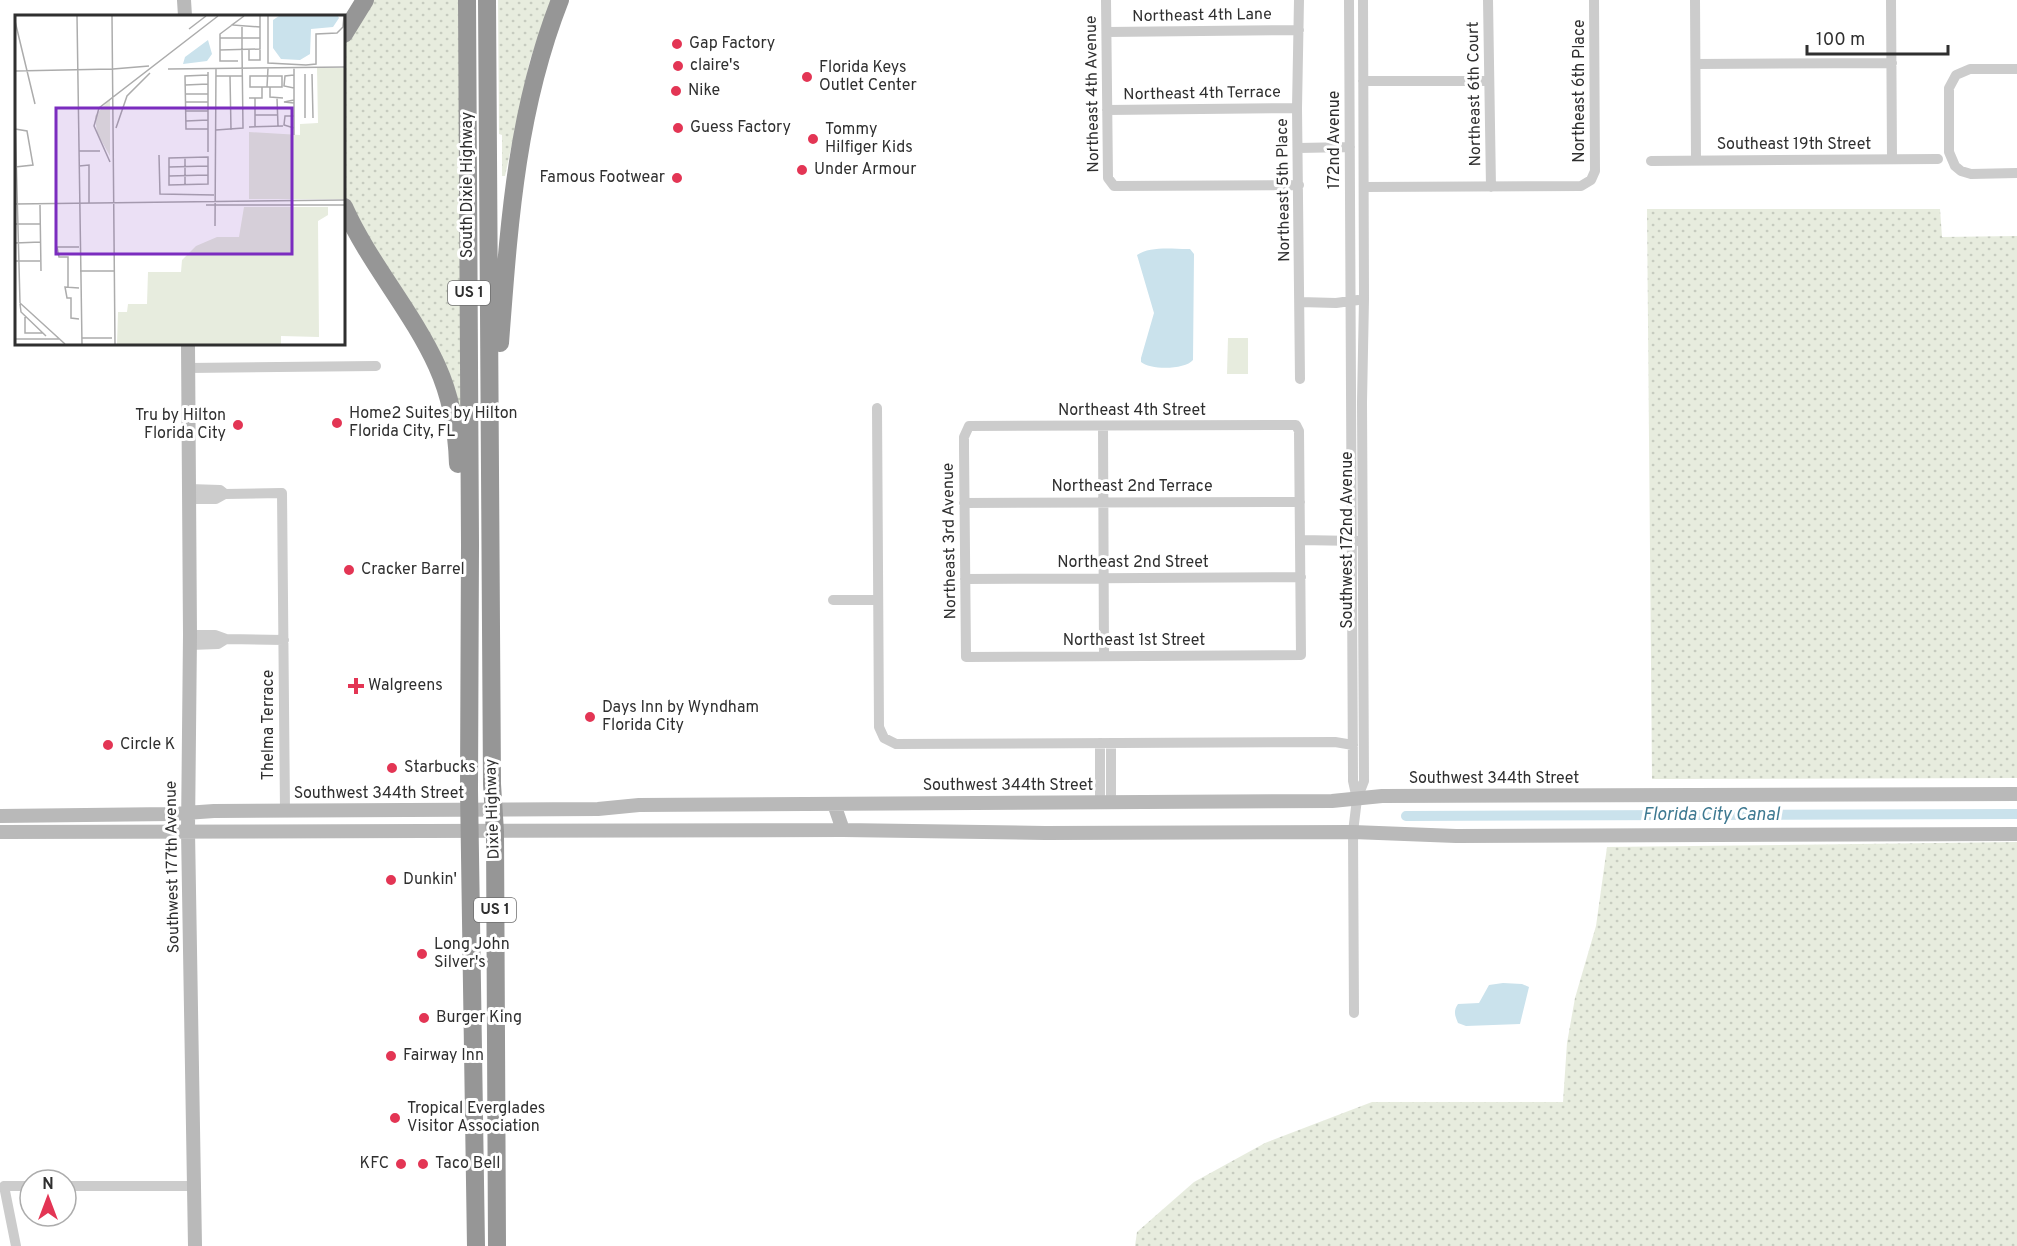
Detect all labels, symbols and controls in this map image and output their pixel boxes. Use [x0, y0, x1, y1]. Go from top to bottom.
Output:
street label: Northeast 4th Lane [1132, 5, 1272, 27]
inset map [15, 15, 345, 345]
street label: Northeast 4th Avenue [1082, 15, 1104, 173]
scale bar [1807, 18, 1948, 56]
street label: Northeast 6th Place [1570, 19, 1590, 163]
street label: Northeast 6th Court [1464, 21, 1486, 167]
text: 100 m [1816, 29, 1865, 52]
place label: Gap Factory [689, 34, 775, 54]
marker: Gap Factory [670, 37, 684, 51]
place label: claire's [690, 56, 740, 76]
place label: Florida Keys Outlet Center [819, 58, 917, 96]
marker: claire's [671, 59, 685, 73]
marker: Florida Keys Outlet Center [800, 70, 814, 84]
place label: Nike [688, 81, 720, 101]
street label: Northeast 4th Terrace [1123, 83, 1281, 105]
marker: Nike [669, 84, 683, 98]
street label: 172nd Avenue [1325, 91, 1345, 189]
street label: South Dixie Highway [458, 112, 478, 258]
place label: Guess Factory [690, 118, 791, 138]
street label: Northeast 5th Place [1273, 118, 1295, 262]
place label: Tommy Hilfiger Kids [825, 120, 913, 158]
marker: Guess Factory [671, 121, 685, 135]
marker: Tommy Hilfiger Kids [806, 132, 820, 146]
street label: Southeast 19th Street [1717, 135, 1871, 155]
place label: Under Armour [814, 160, 916, 180]
marker: Under Armour [795, 163, 809, 177]
place label: Famous Footwear [540, 168, 665, 188]
marker: Famous Footwear [670, 171, 684, 185]
road number: US 1 [448, 281, 490, 305]
street label: Northeast 4th Street [1058, 401, 1206, 421]
place label: Home2 Suites by Hilton Florida City, FL [349, 404, 518, 442]
place label: Tru by Hilton Florida City [135, 406, 226, 444]
marker: Home2 Suites by Hilton Florida City, FL [330, 416, 344, 430]
marker: Tru by Hilton Florida City [231, 418, 245, 432]
street label: Southwest 172nd Avenue [1338, 451, 1358, 629]
street label: Northeast 3rd Avenue [939, 462, 961, 620]
street label: Northeast 2nd Terrace [1052, 477, 1213, 497]
street label: Northeast 2nd Street [1057, 553, 1209, 573]
place label: Cracker Barrel [361, 560, 465, 580]
marker: Cracker Barrel [342, 563, 356, 577]
street label: Northeast 1st Street [1063, 631, 1205, 651]
street label: Thelma Terrace [259, 670, 279, 780]
place label: Walgreens [368, 676, 443, 696]
marker: Walgreens [349, 679, 363, 693]
place label: Days Inn by Wyndham Florida City [602, 698, 759, 736]
marker: Days Inn by Wyndham Florida City [583, 710, 597, 724]
place label: Circle K [120, 735, 175, 755]
marker: Circle K [101, 738, 115, 752]
place label: Starbucks [404, 758, 476, 778]
street label: Dixie Highway [481, 758, 505, 860]
marker: Starbucks [385, 761, 399, 775]
street label: Southwest 344th Street [1409, 769, 1579, 789]
street label: Southwest 344th Street [923, 776, 1093, 796]
street label: Southwest 177th Avenue [161, 780, 185, 954]
street label: Southwest 344th Street [294, 784, 464, 804]
water label: Florida City Canal [1642, 804, 1781, 827]
place label: Dunkin' [403, 870, 457, 890]
marker: Dunkin' [384, 873, 398, 887]
road number: US 1 [474, 898, 516, 922]
place label: Long John Silver's [434, 935, 510, 973]
marker: Long John Silver's [415, 947, 429, 961]
place label: Burger King [436, 1008, 522, 1028]
marker: Burger King [417, 1011, 431, 1025]
place label: Fairway Inn [403, 1046, 484, 1066]
marker: Fairway Inn [384, 1049, 398, 1063]
place label: Tropical Everglades Visitor Association [407, 1099, 545, 1137]
marker: Tropical Everglades Visitor Association [388, 1111, 402, 1125]
place label: KFC [360, 1154, 389, 1174]
place label: Taco Bell [435, 1154, 500, 1174]
marker: KFC [394, 1157, 408, 1171]
marker: Taco Bell [416, 1157, 430, 1171]
north arrow [18, 1168, 78, 1228]
text: N [42, 1175, 54, 1195]

